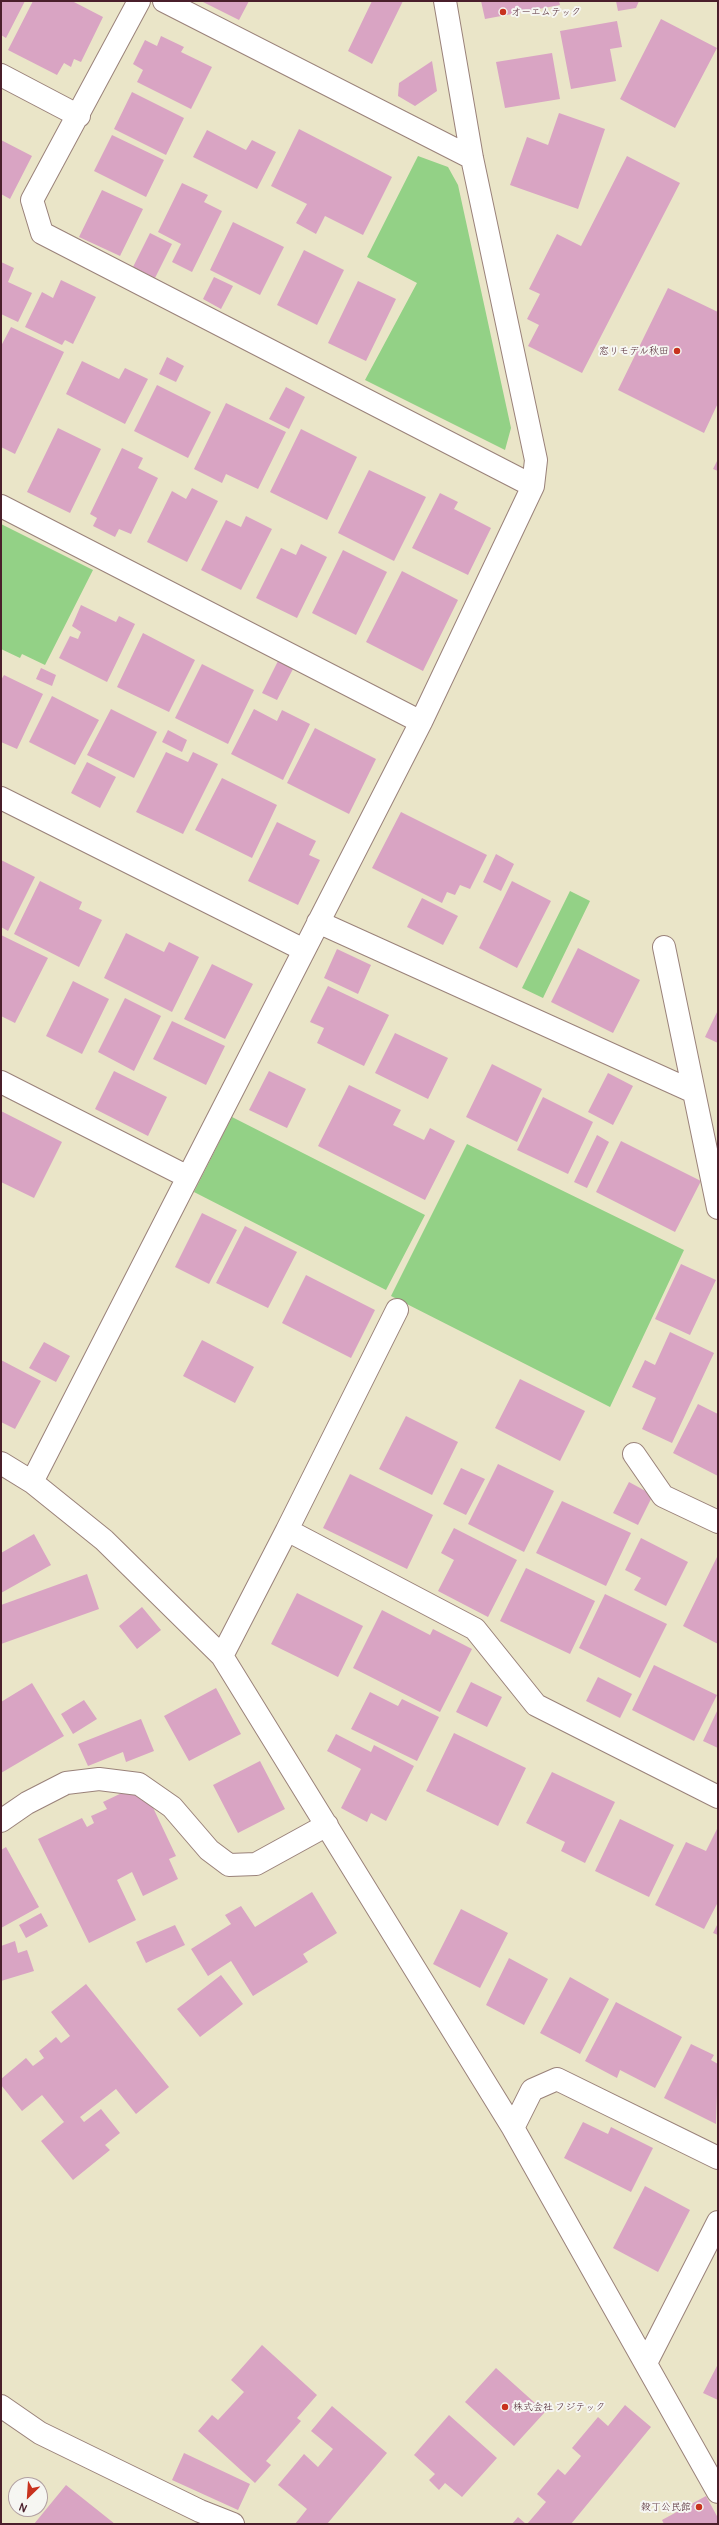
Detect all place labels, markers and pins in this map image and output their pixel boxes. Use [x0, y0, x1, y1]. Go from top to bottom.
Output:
place label: オーエムテック [511, 6, 581, 18]
marker: オーエムテック [498, 7, 508, 17]
place label: 窓リモデル秋田 [599, 345, 669, 357]
marker: 窓リモデル秋田 [672, 346, 682, 356]
place label: 株式会社 フジテック [513, 2401, 605, 2413]
marker: 株式会社 フジテック [500, 2402, 510, 2412]
place label: 穀丁公民館 [641, 2501, 691, 2513]
marker: 穀丁公民館 [694, 2502, 704, 2512]

